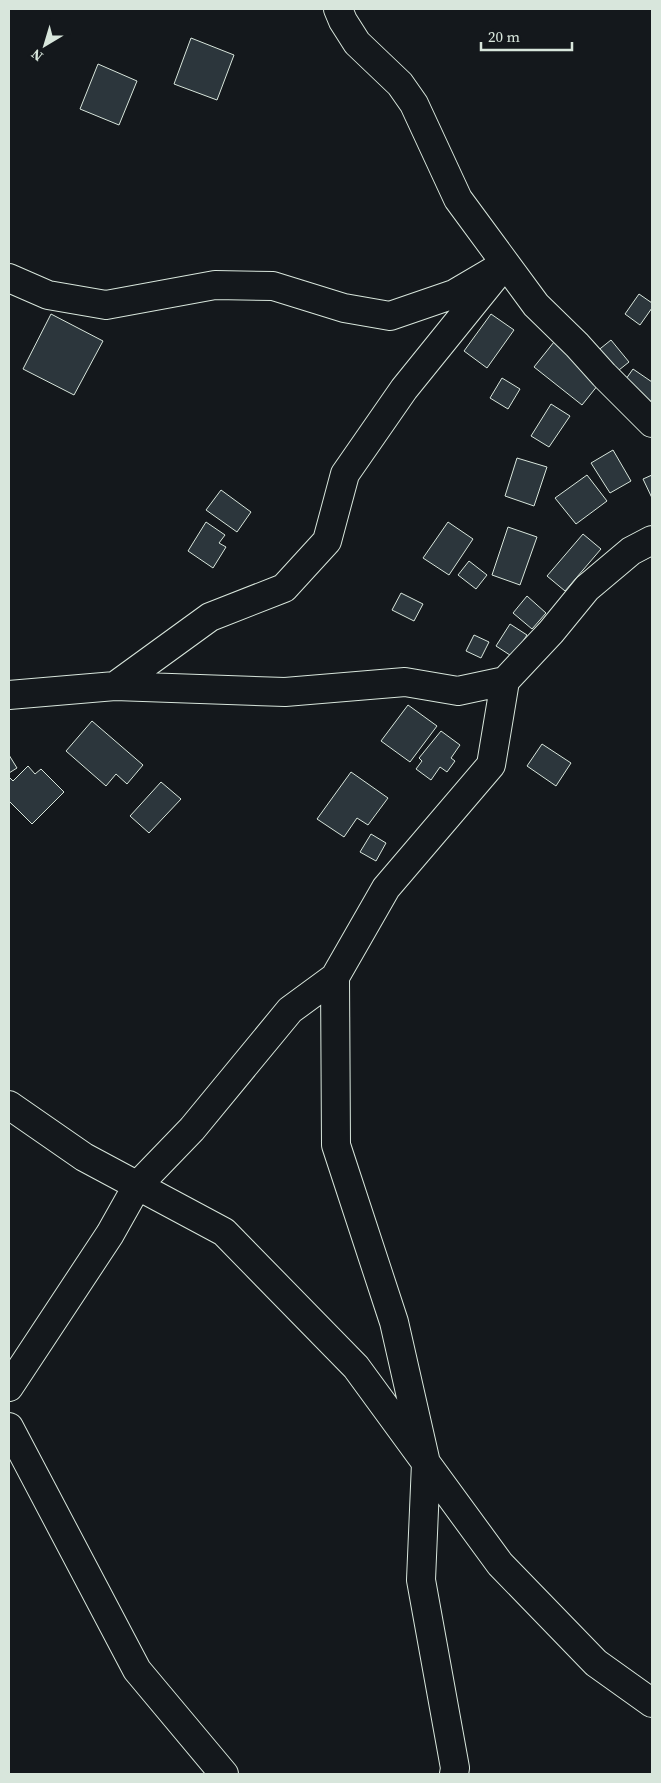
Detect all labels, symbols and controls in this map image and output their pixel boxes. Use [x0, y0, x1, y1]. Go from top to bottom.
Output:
north arrow [20, 20, 70, 70]
scale bar [481, 20, 572, 52]
text: 20 m [488, 26, 520, 47]
text: N [27, 44, 47, 66]

